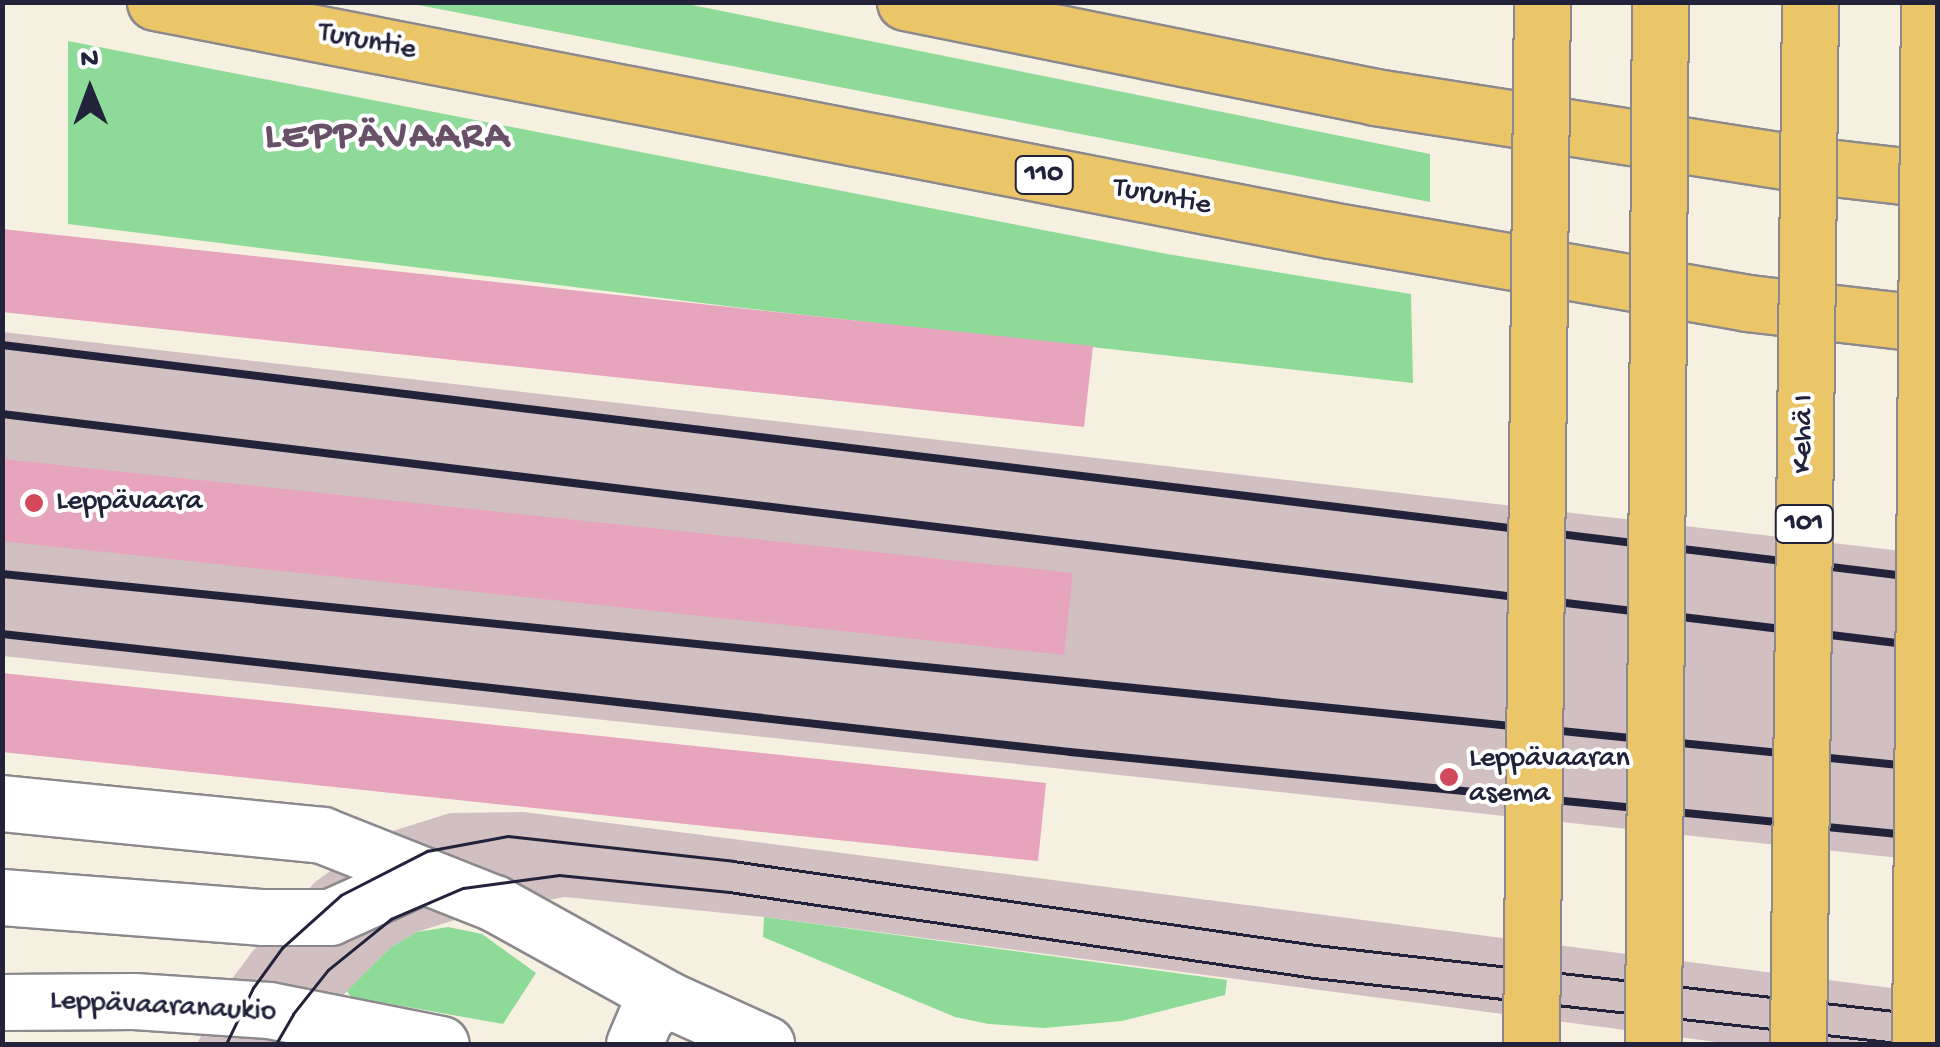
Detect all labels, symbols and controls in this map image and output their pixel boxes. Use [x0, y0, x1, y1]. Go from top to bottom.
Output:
street label: Turuntie [315, 16, 419, 70]
north arrow [40, 40, 140, 140]
text: N [80, 43, 99, 76]
district label: LEPPÄVAARA [265, 114, 511, 162]
road number: 110 [1014, 152, 1074, 198]
street label: Turuntie [1110, 171, 1214, 225]
street label: Kehä I [1786, 394, 1824, 474]
place label: Leppävaara [56, 485, 202, 521]
marker: Leppävaara [21, 490, 47, 516]
road number: 101 [1774, 501, 1834, 547]
place label: Leppävaaran asema [1469, 742, 1630, 812]
marker: Leppävaaran asema [1438, 766, 1460, 788]
street label: Leppävaaranaukio [49, 984, 277, 1032]

